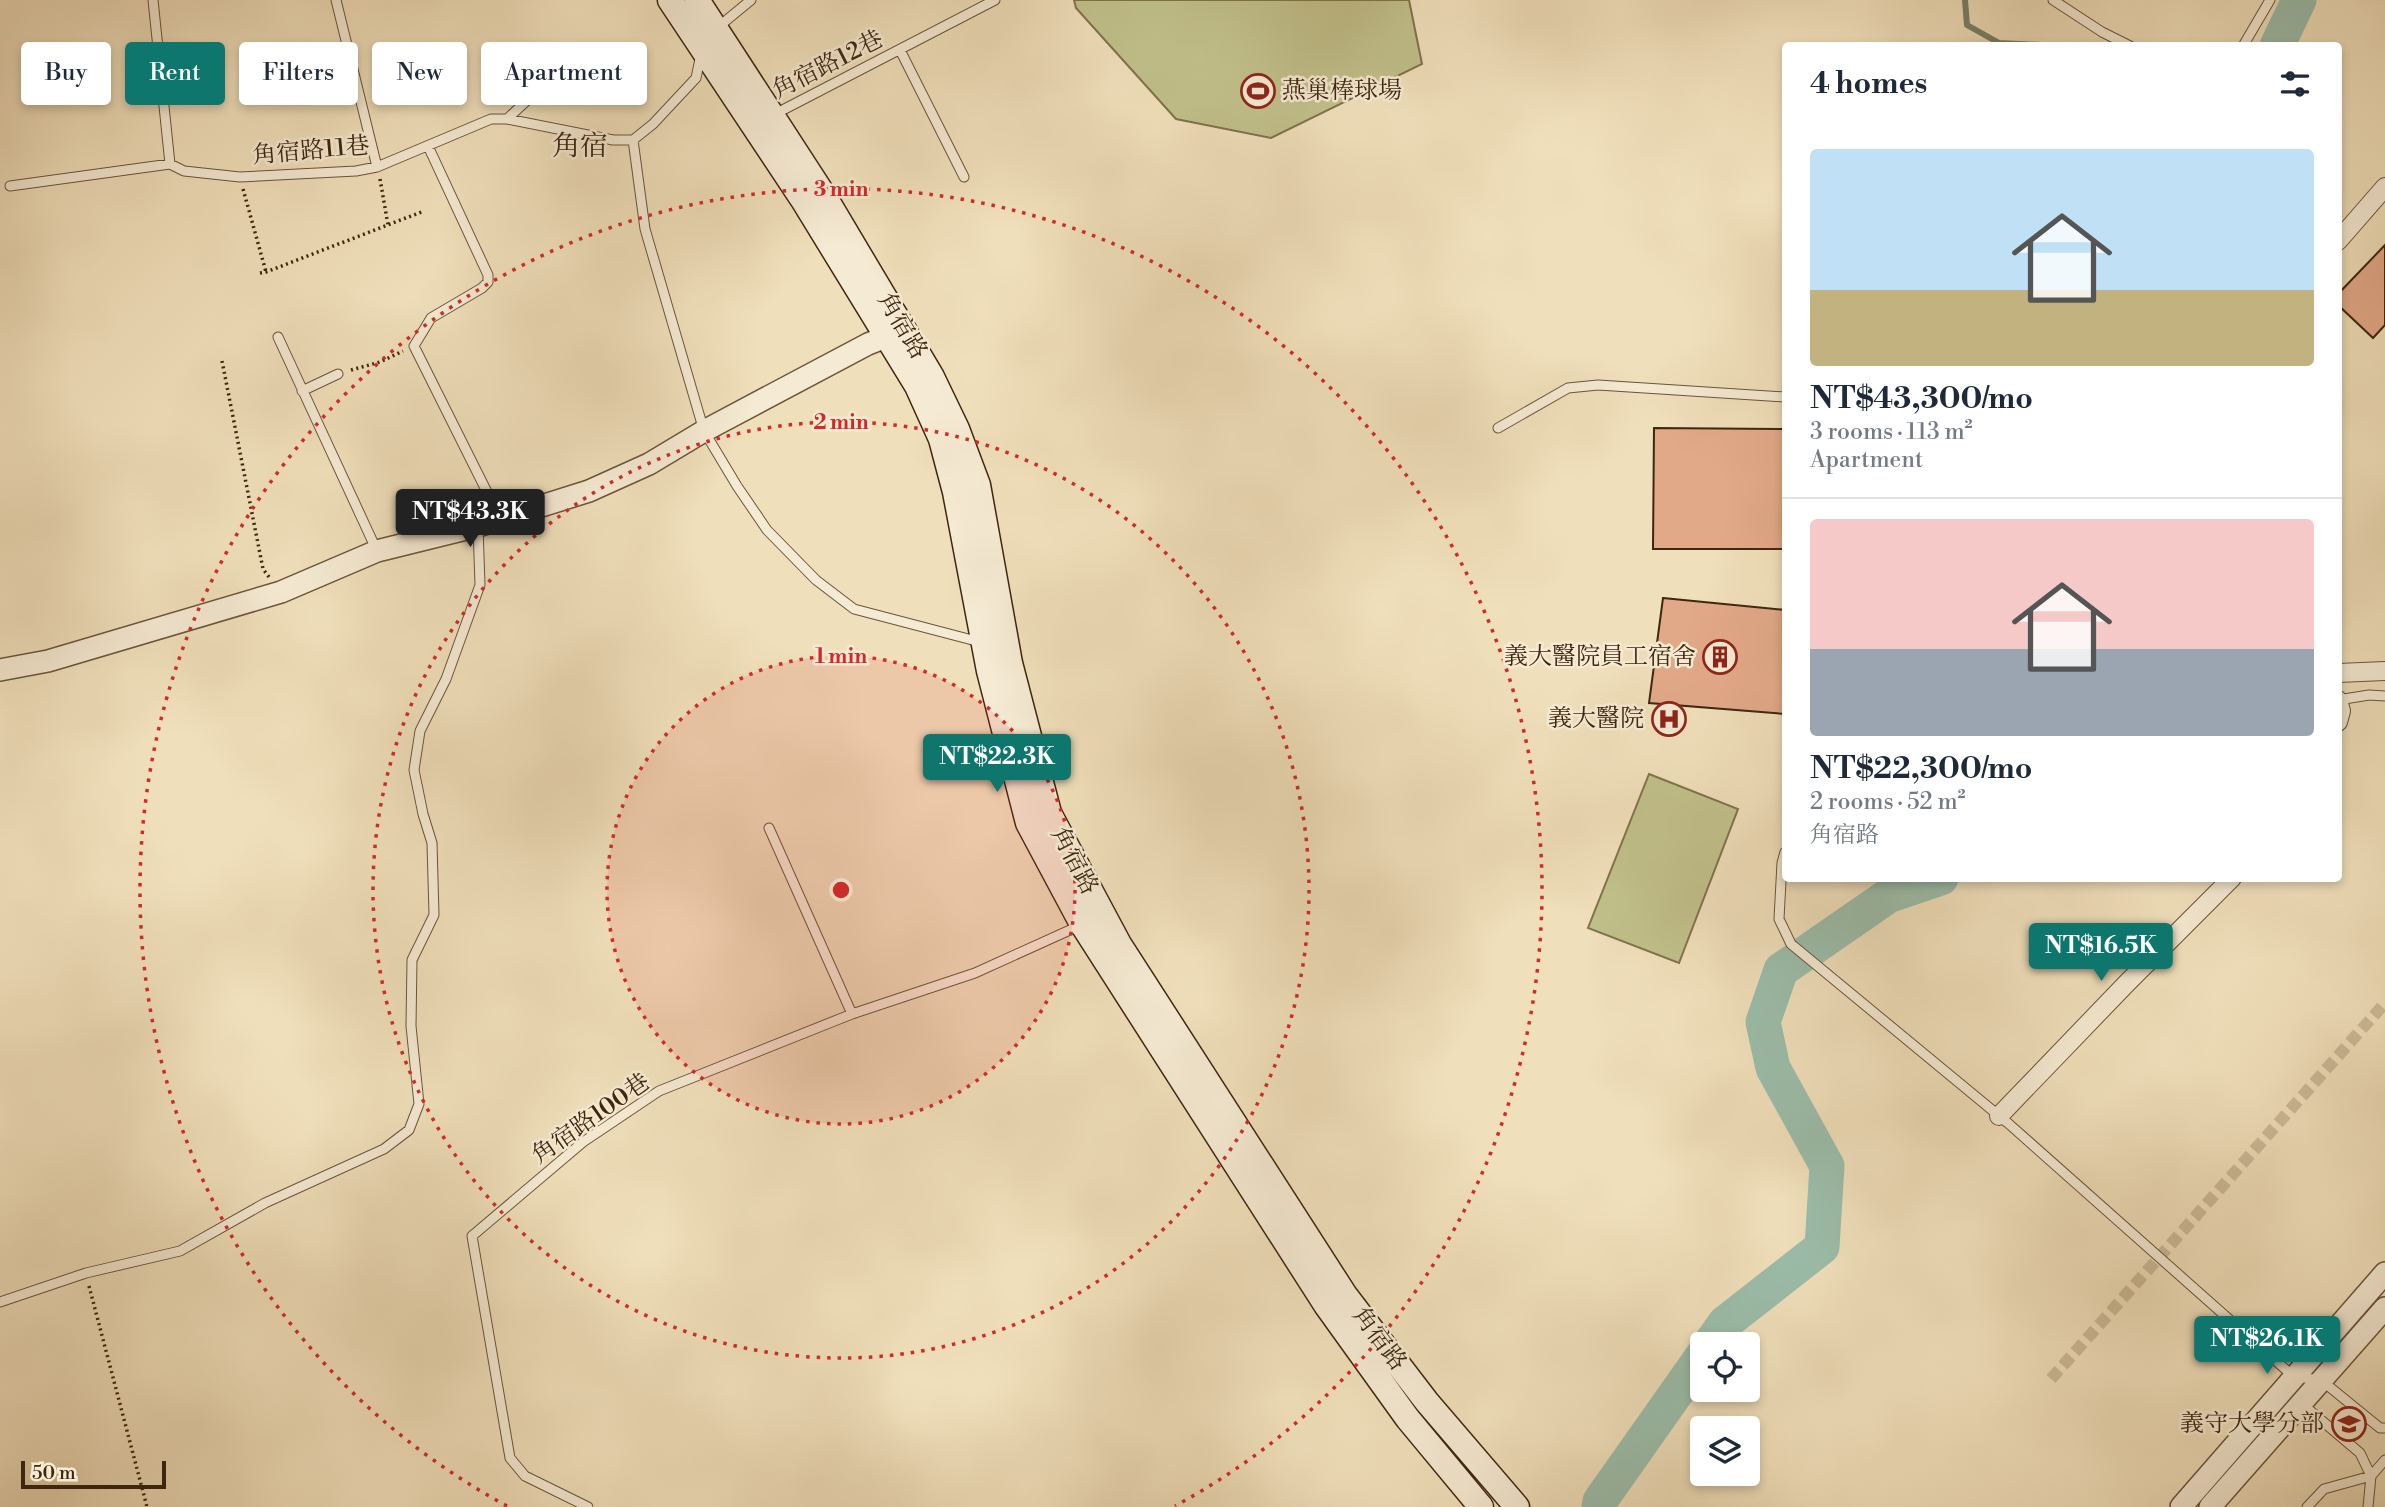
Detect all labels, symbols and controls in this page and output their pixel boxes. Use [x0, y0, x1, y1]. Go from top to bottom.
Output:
street label: 角宿路12巷 [768, 24, 888, 106]
chip: Buy [21, 42, 111, 105]
chip: Rent [125, 42, 225, 105]
chip: Filters [239, 42, 358, 105]
chip: New [372, 42, 467, 105]
chip: Apartment [481, 42, 647, 105]
text: 4 homes [1810, 65, 1927, 103]
icon: filters [2276, 65, 2314, 103]
sports icon: 燕巢棒球場 [1239, 72, 1277, 110]
place label: 燕巢棒球場 [1282, 76, 1402, 106]
district label: 角宿 [552, 129, 608, 164]
street label: 角宿路11巷 [251, 131, 371, 171]
text: 3 min [814, 177, 868, 203]
icon: home [1999, 195, 2125, 321]
street label: 角宿路 [871, 287, 933, 365]
text: NT$43,300/mo [1810, 380, 2033, 418]
text: 2 min [813, 410, 869, 436]
text: 3 rooms · 113 m² [1810, 418, 1973, 446]
text: Apartment [1810, 446, 1923, 474]
pin: NT$43.3K [398, 490, 542, 549]
text: NT$43.3K [412, 498, 528, 526]
icon: home [1999, 564, 2125, 690]
building icon: 義大醫院員工宿舍 [1701, 638, 1739, 676]
place label: 義大醫院員工宿舍 [1504, 642, 1696, 672]
text: 1 min [815, 644, 867, 670]
hospital icon: 義大醫院 [1650, 700, 1688, 738]
place label: 義大醫院 [1548, 704, 1644, 734]
pin: NT$22.3K [925, 734, 1069, 794]
text: NT$22.3K [939, 743, 1055, 771]
text: NT$22,300/mo [1810, 750, 2032, 788]
text: 2 rooms · 52 m² [1810, 788, 1966, 816]
text: 角宿路 [1810, 821, 1879, 849]
street label: 角宿路 [1044, 822, 1104, 900]
centre of rings [829, 878, 853, 902]
pin: NT$16.5K [2029, 923, 2173, 983]
text: NT$16.5K [2045, 932, 2157, 960]
street label: 角宿路100巷 [526, 1067, 656, 1171]
street label: 角宿路 [1345, 1301, 1413, 1377]
pin: NT$26.1K [2195, 1316, 2339, 1376]
text: NT$26.1K [2210, 1325, 2324, 1353]
map controls [1690, 1332, 1760, 1486]
button: locate [1690, 1332, 1760, 1402]
school or university icon: 義守大學分部 [2330, 1405, 2368, 1443]
place label: 義守大學分部 [2180, 1409, 2324, 1439]
button: layers [1690, 1416, 1760, 1486]
scale bar [21, 1458, 166, 1490]
text: 50 m [32, 1461, 76, 1485]

